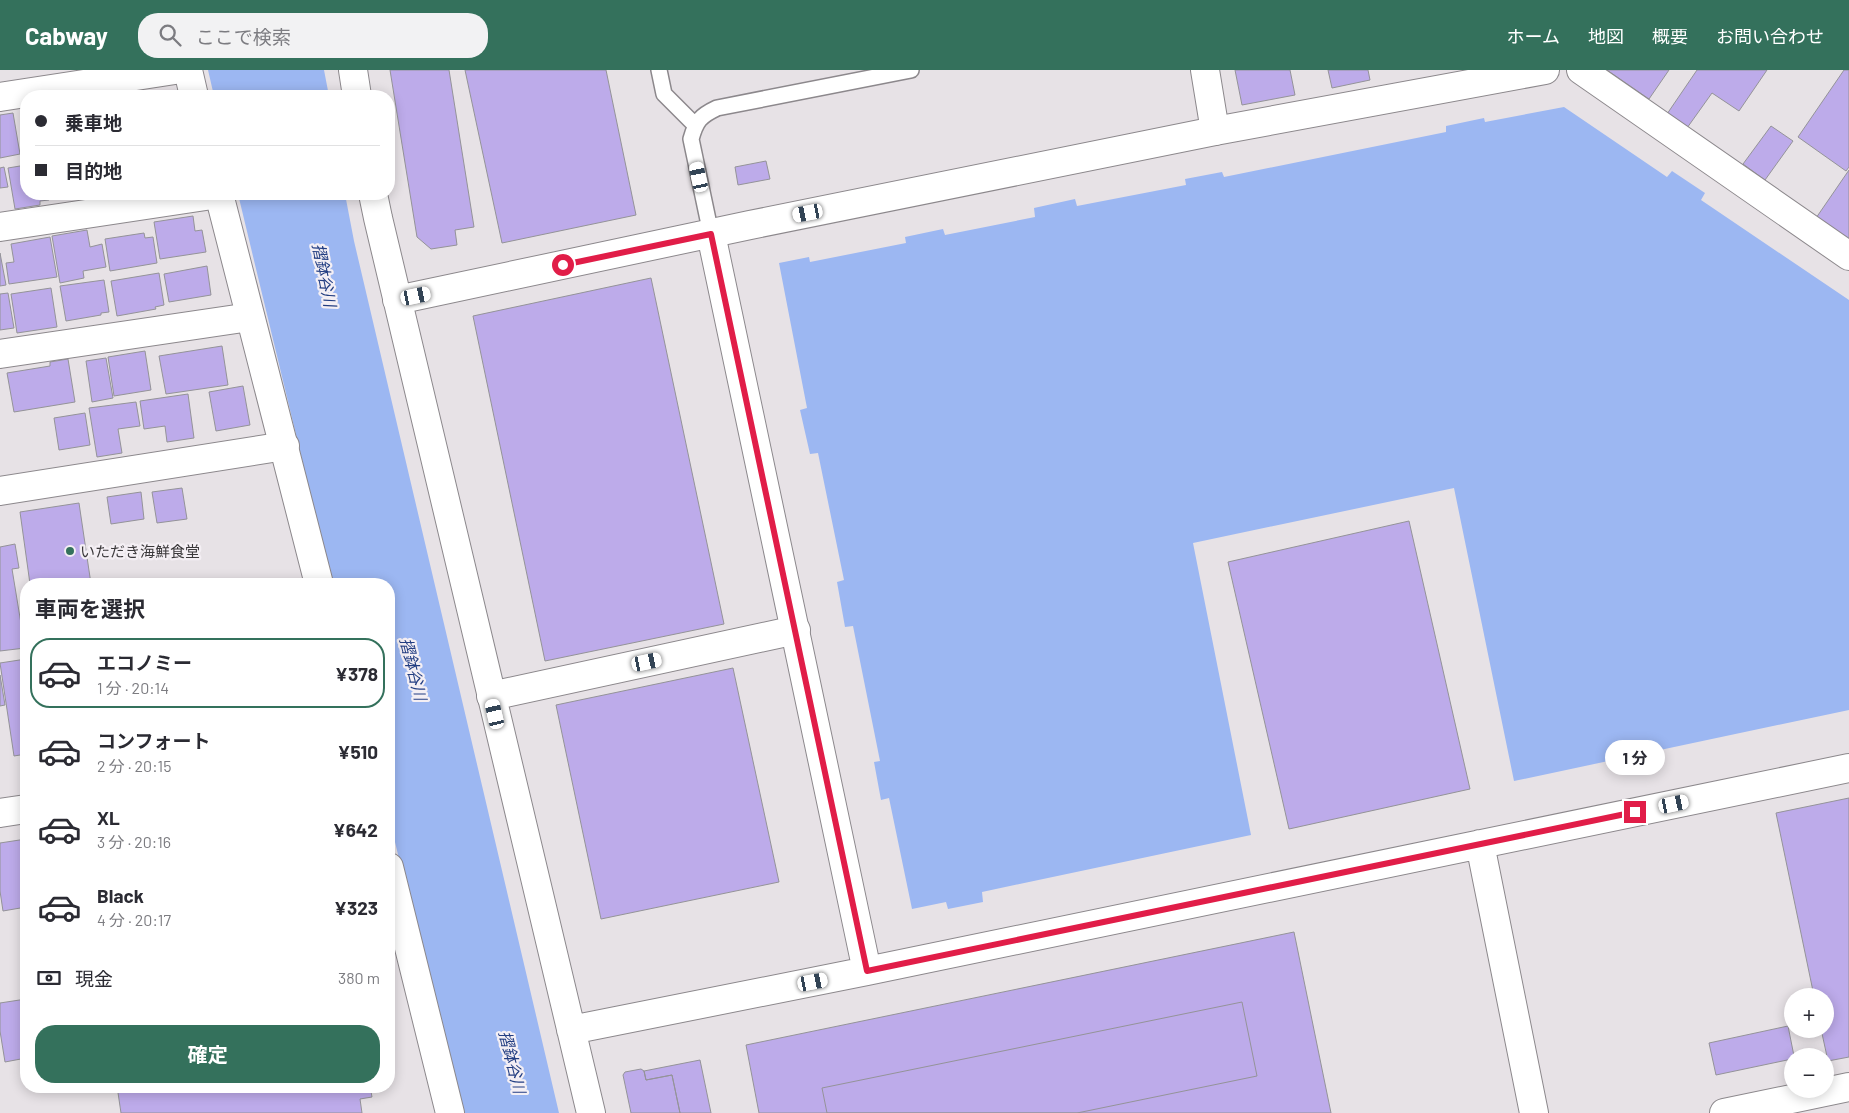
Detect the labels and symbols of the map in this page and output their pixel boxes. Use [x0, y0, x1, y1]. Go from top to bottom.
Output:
car [688, 161, 709, 193]
car [791, 203, 824, 223]
water label: 摺鉢谷川 [310, 242, 341, 310]
route start [552, 254, 574, 276]
car [399, 286, 432, 306]
place label: いただき海鮮食堂 [80, 542, 200, 560]
marker: いただき海鮮食堂 [64, 545, 76, 557]
water label: 摺鉢谷川 [397, 636, 431, 704]
car [630, 652, 663, 672]
car [484, 698, 505, 730]
callout: 1 分 [1605, 740, 1665, 774]
car [1657, 794, 1690, 814]
route end [1624, 801, 1646, 823]
car [796, 972, 829, 992]
water label: 摺鉢谷川 [496, 1029, 530, 1097]

